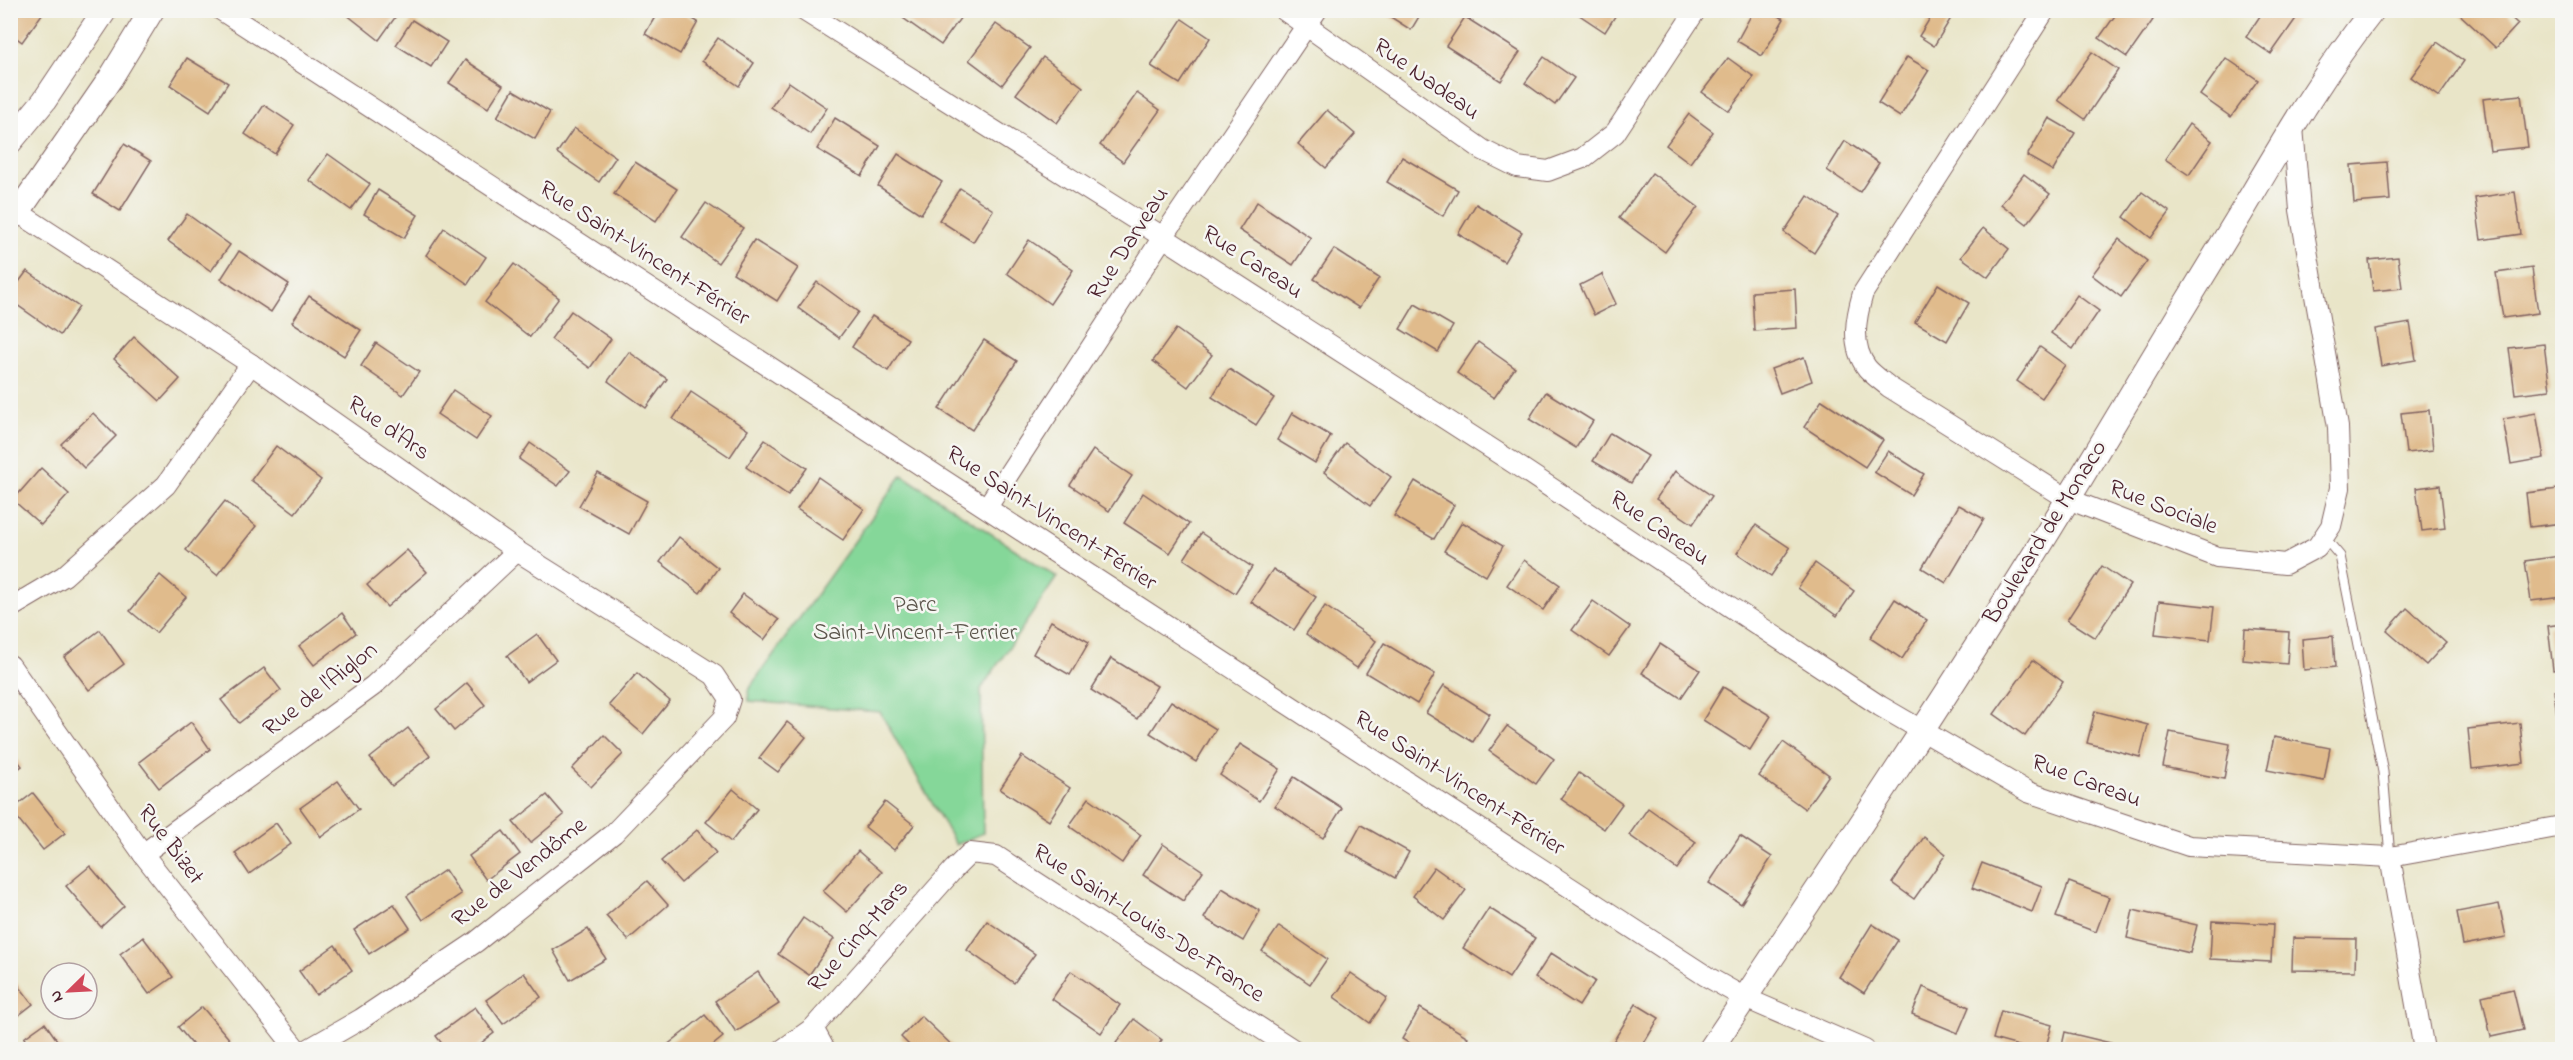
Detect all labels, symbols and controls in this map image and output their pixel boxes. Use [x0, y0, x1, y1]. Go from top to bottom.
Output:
street label: Rue Nadeau [1365, 30, 1487, 130]
street label: Rue Saint-Vincent-Férrier [531, 172, 757, 336]
street label: Rue Darveau [1079, 180, 1179, 308]
street label: Rue Careau [1194, 217, 1310, 309]
street label: Rue d'Ars [339, 388, 437, 470]
street label: Boulevard de Monaco [1975, 434, 2117, 633]
street label: Rue Saint-Vincent-Férrier [938, 437, 1164, 601]
street label: Rue Sociale [2103, 471, 2223, 545]
street label: Rue Careau [1602, 482, 1716, 576]
park label: Parc Saint-Vincent-Ferrier [813, 588, 1018, 651]
street label: Rue de l'Aiglon [256, 634, 386, 746]
street label: Rue Saint-Vincent-Férrier [1346, 702, 1572, 866]
street label: Rue Careau [2026, 746, 2146, 818]
street label: Rue Bizet [128, 797, 212, 893]
street label: Rue de Vendôme [445, 809, 595, 937]
street label: Rue Saint-Louis-De-France [1025, 836, 1271, 1012]
street label: Rue Cinq-Mars [800, 873, 918, 1001]
north arrow [39, 961, 99, 1021]
text: N [44, 986, 70, 1006]

